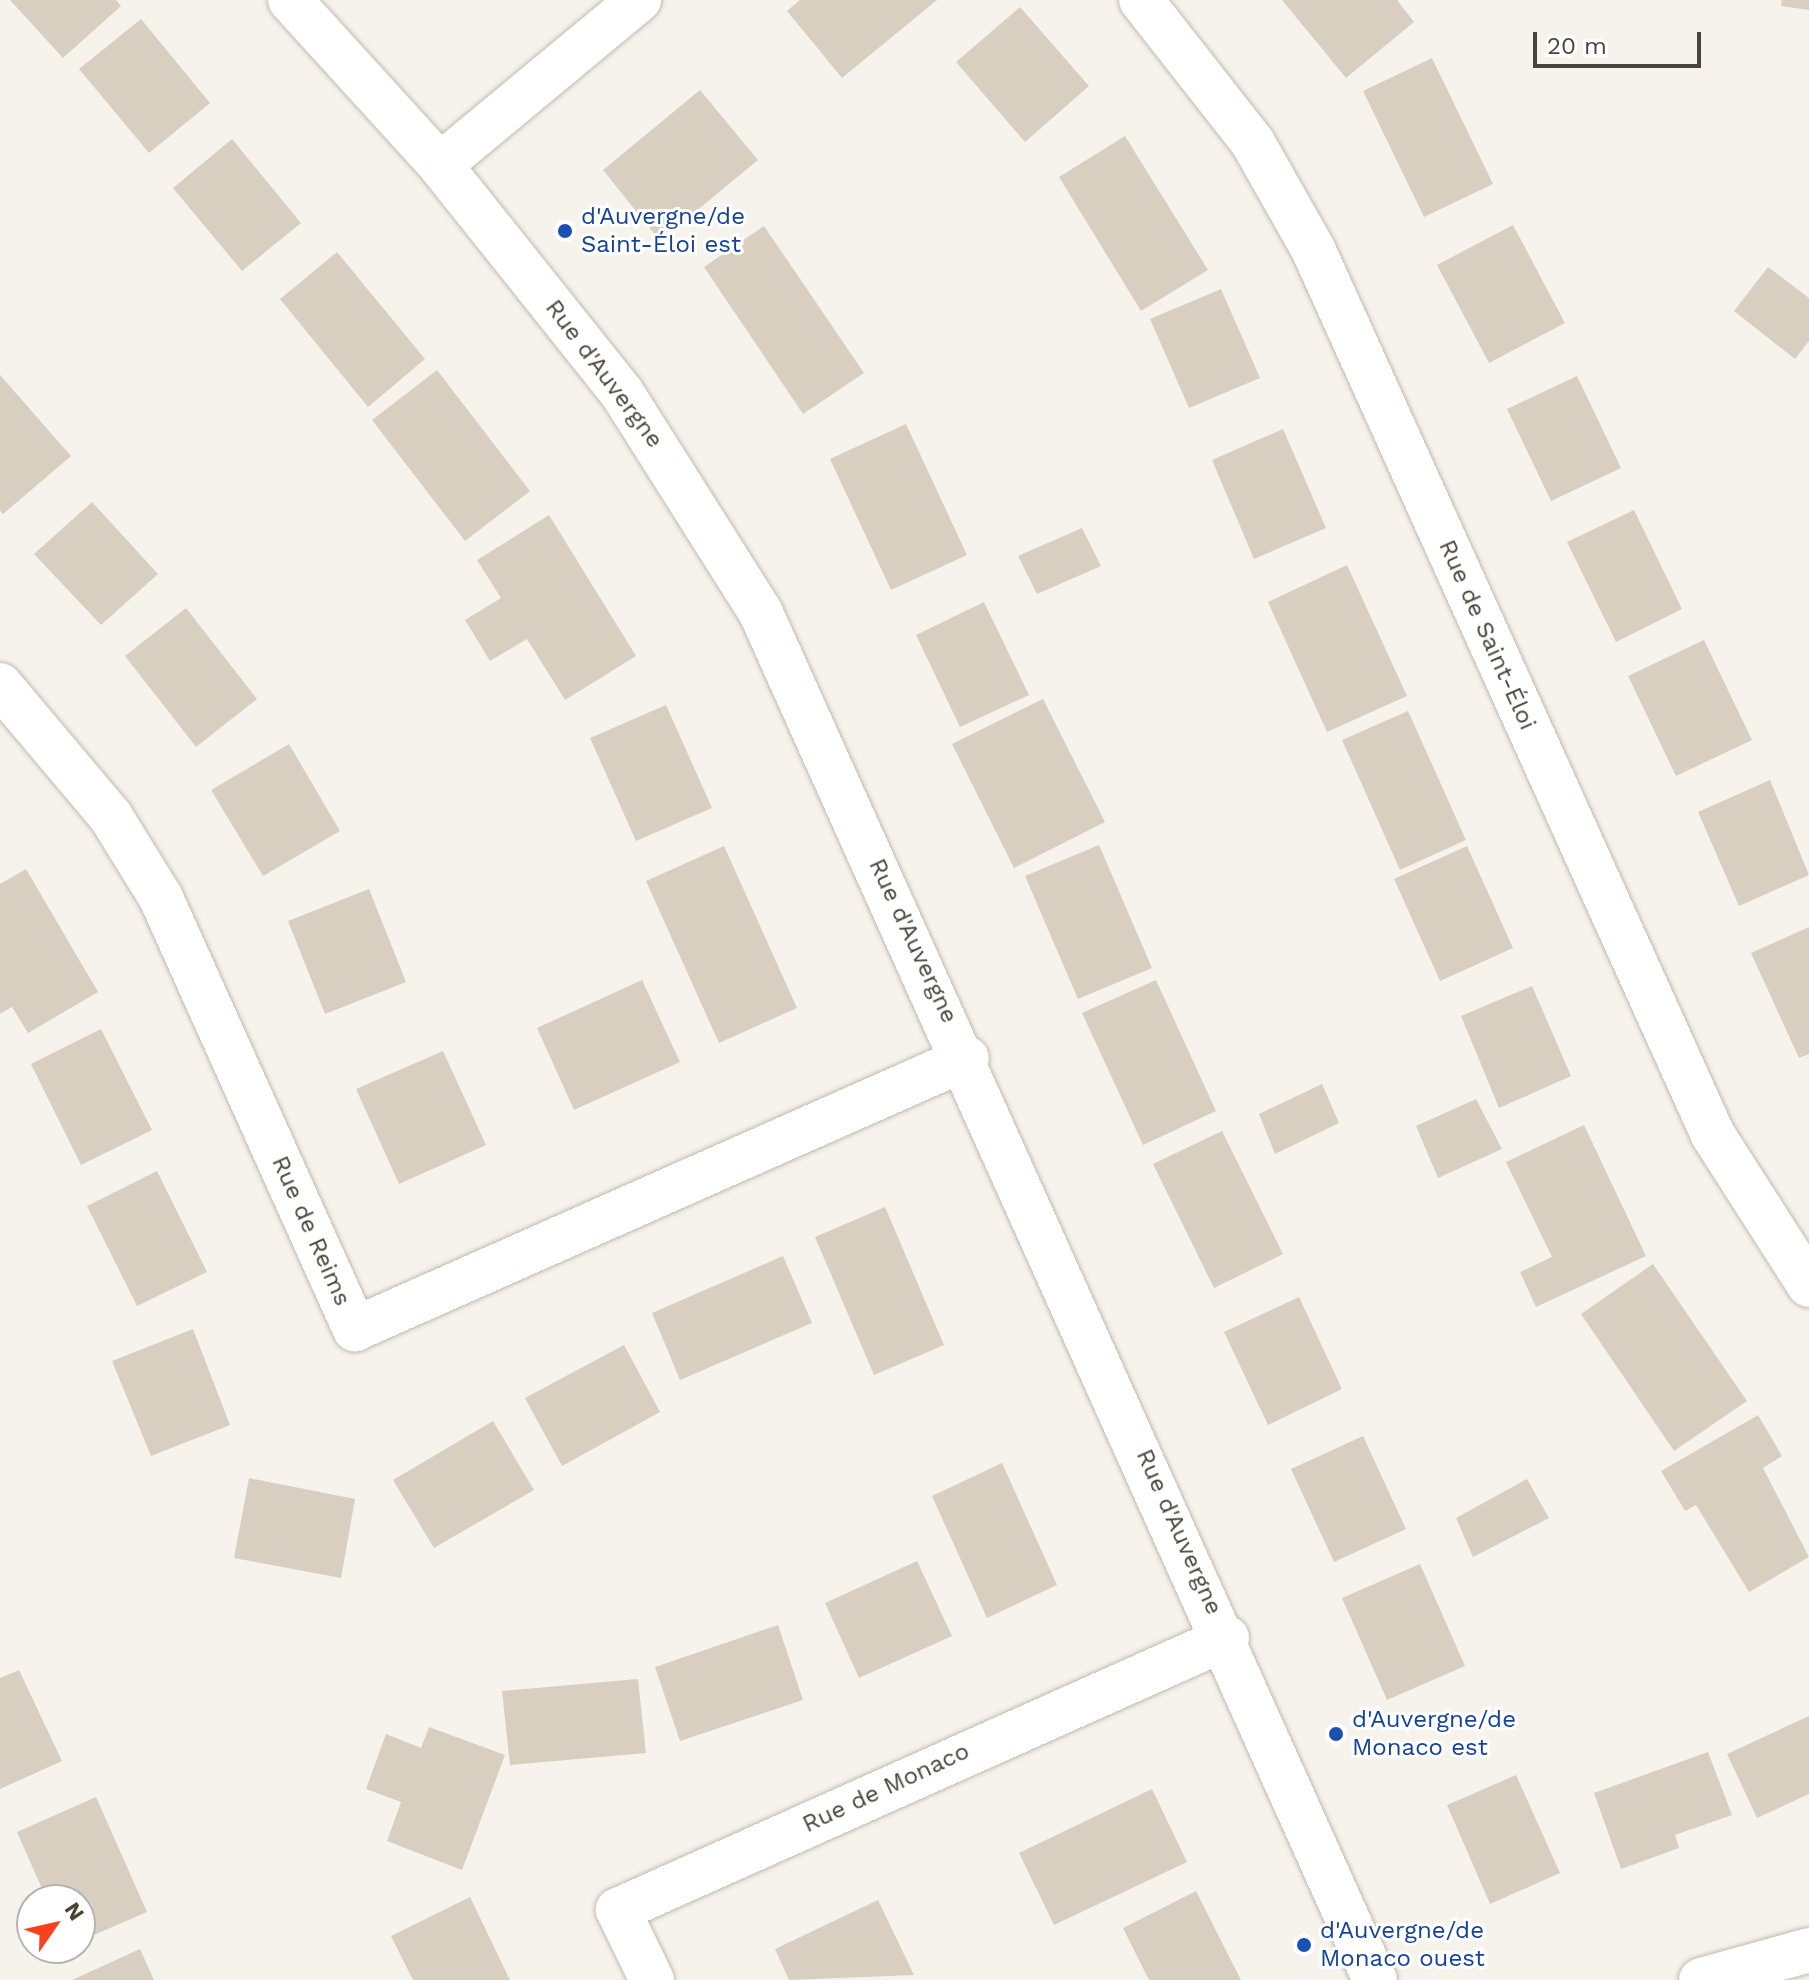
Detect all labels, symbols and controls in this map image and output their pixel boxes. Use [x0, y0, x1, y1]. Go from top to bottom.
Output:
scale bar [1537, 16, 1705, 66]
text: 20 m [1547, 32, 1607, 60]
place label: d'Auvergne/de Saint-Éloi est [581, 203, 745, 259]
marker: d'Auvergne/de Saint-Éloi est [556, 222, 574, 240]
street label: Rue d'Auvergne [539, 294, 669, 454]
street label: Rue de Saint-Éloi [1432, 536, 1542, 734]
street label: Rue d'Auvergne [862, 854, 964, 1028]
street label: Rue de Reims [265, 1152, 357, 1310]
street label: Rue d'Auvergne [1130, 1445, 1228, 1619]
place label: d'Auvergne/de Monaco est [1352, 1706, 1516, 1762]
marker: d'Auvergne/de Monaco est [1327, 1725, 1345, 1743]
street label: Rue de Monaco [798, 1737, 974, 1839]
north arrow [16, 1884, 96, 1964]
text: N [60, 1898, 90, 1925]
place label: d'Auvergne/de Monaco ouest [1320, 1917, 1485, 1973]
marker: d'Auvergne/de Monaco ouest [1295, 1936, 1313, 1954]

